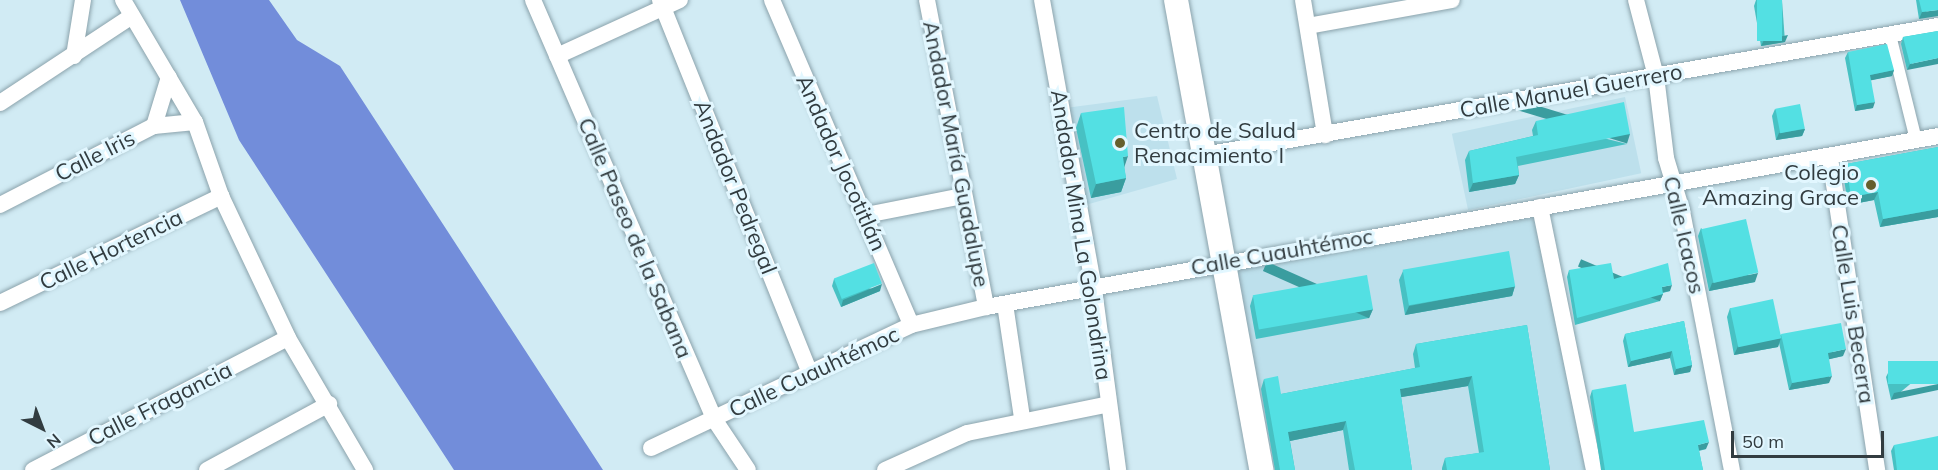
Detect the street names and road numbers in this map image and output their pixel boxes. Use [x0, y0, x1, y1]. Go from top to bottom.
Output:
street label: Andador María Guadalupe [917, 19, 995, 289]
street label: Calle Manuel Guerrero [1458, 58, 1684, 124]
street label: Andador Jocotitlán [790, 71, 892, 255]
street label: Andador Mina La Golondrina [1045, 88, 1117, 382]
street label: Andador Pedregal [688, 96, 782, 278]
street label: Calle Paseo de la Sabana [572, 114, 698, 362]
street label: Calle Iris [51, 125, 139, 187]
street label: Calle Icacos [1658, 174, 1710, 296]
street label: Calle Hortencia [35, 204, 187, 296]
street label: Calle Cuauhtémoc [1189, 223, 1375, 281]
street label: Calle Luis Becerra [1826, 223, 1880, 405]
street label: Calle Cuauhtémoc [725, 321, 903, 423]
street label: Calle Fragancia [84, 356, 236, 452]

